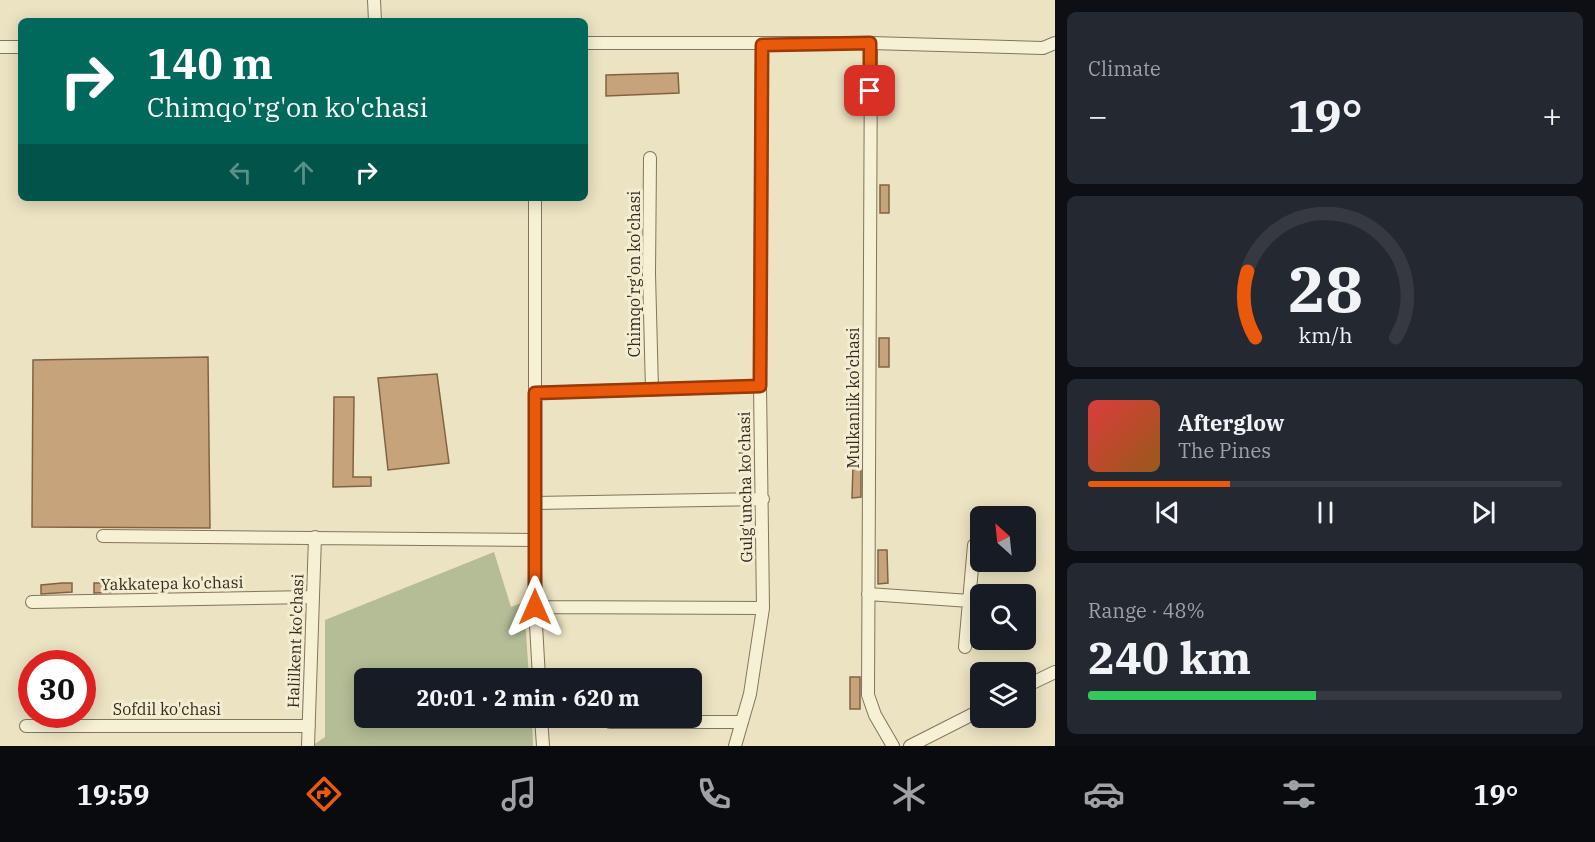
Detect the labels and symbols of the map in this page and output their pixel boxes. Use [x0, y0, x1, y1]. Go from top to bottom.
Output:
pin [844, 65, 895, 116]
street label: Chimqo'rg'on ko'chasi [624, 191, 644, 357]
street label: Mulkanlik ko'chasi [843, 327, 863, 469]
street label: Gulg'uncha ko'chasi [734, 411, 756, 563]
north arrow [970, 506, 1036, 572]
street label: Yakkatepa ko'chasi [100, 572, 244, 594]
street label: Halilkent ko'chasi [283, 573, 307, 709]
position arrow [503, 575, 567, 639]
speed limit sign: 30 [18, 650, 96, 728]
street label: Sofdil ko'chasi [113, 699, 221, 719]

